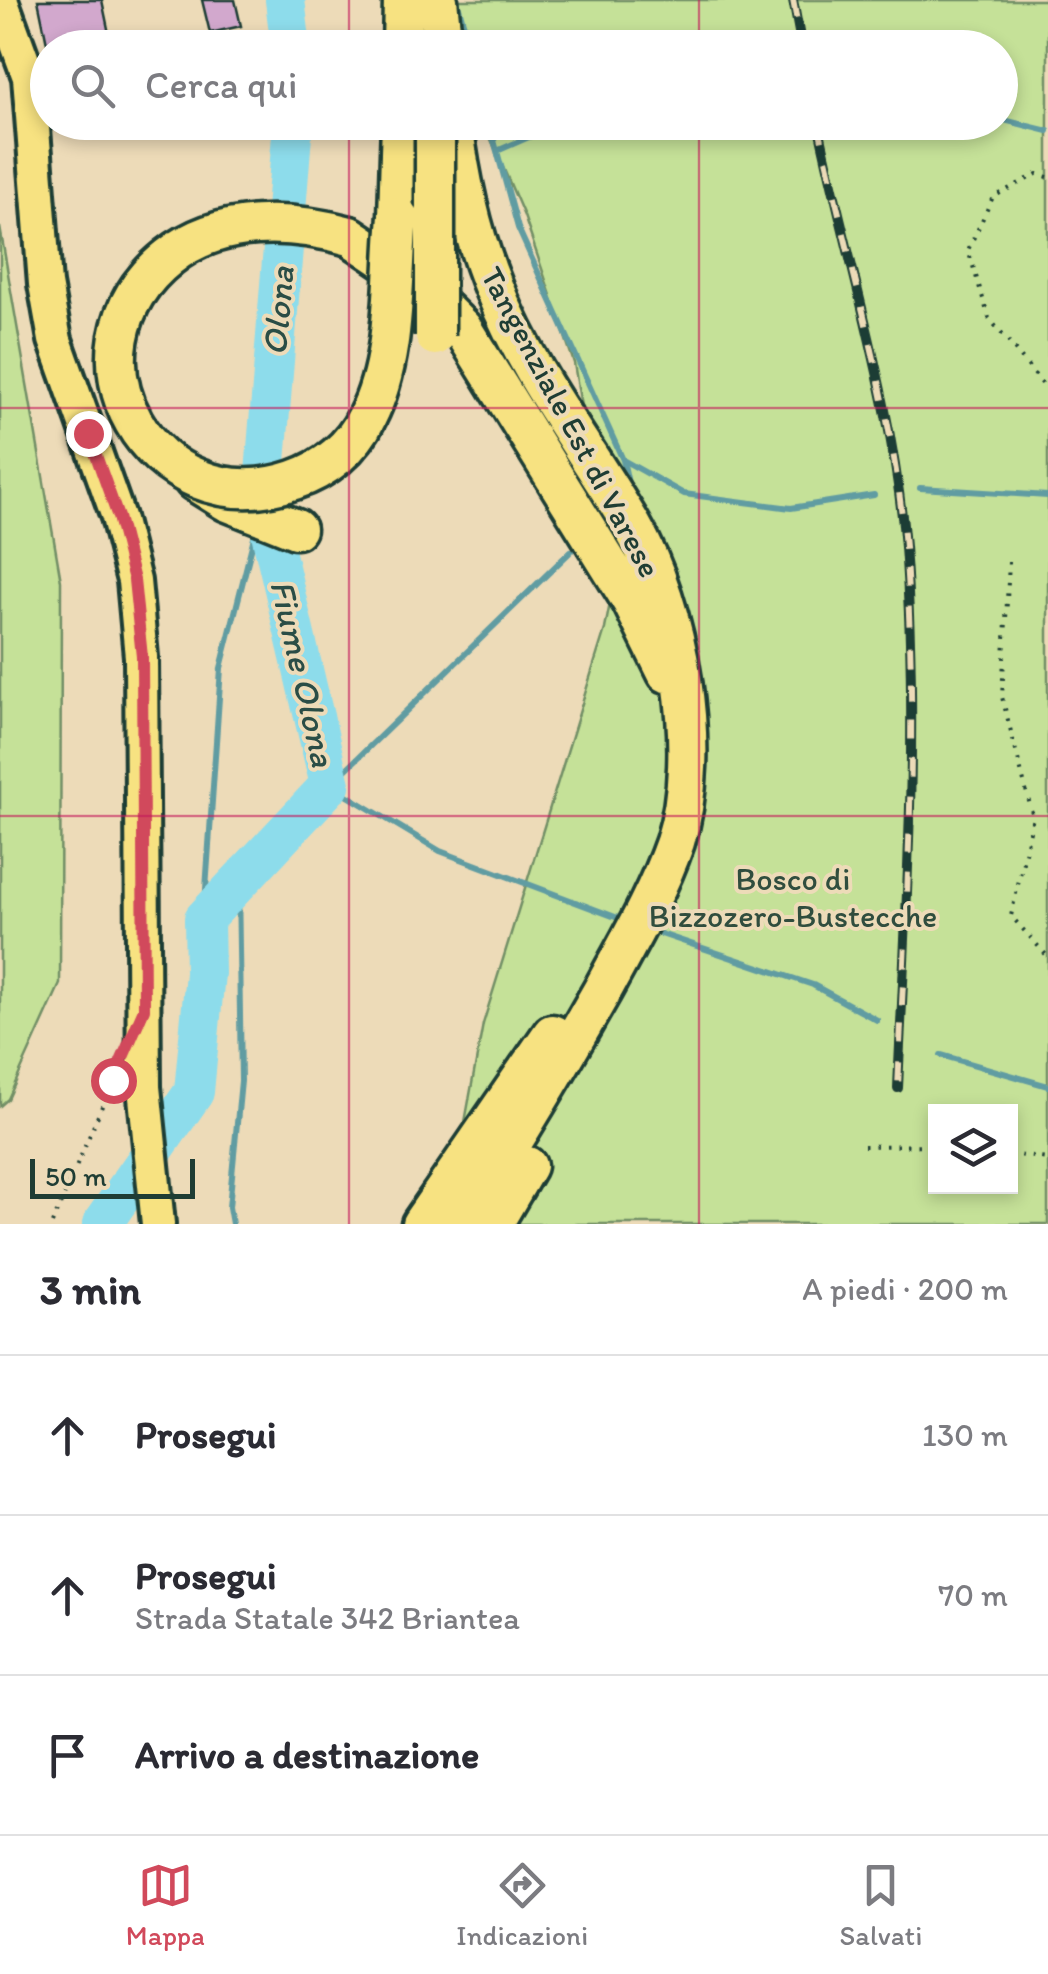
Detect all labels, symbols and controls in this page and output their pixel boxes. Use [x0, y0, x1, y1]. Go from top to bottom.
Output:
search box [30, 30, 1018, 140]
icon: search [65, 58, 120, 113]
text: Cerca qui [145, 62, 297, 108]
street label: Tangenziale Est di Varese [473, 260, 669, 584]
water label: Olona [253, 264, 303, 357]
route end [66, 411, 112, 457]
water label: Fiume Olona [261, 575, 345, 771]
park label: Bosco di Bizzozero-Bustecche [649, 860, 937, 935]
route start [91, 1058, 137, 1104]
map controls [928, 1104, 1018, 1194]
button: layers [928, 1104, 1018, 1194]
scale bar [30, 1154, 195, 1198]
text: 50 m [45, 1159, 107, 1193]
text: 3 min [40, 1264, 141, 1315]
text: A piedi · 200 m [802, 1270, 1008, 1308]
icon: ahead [40, 1408, 95, 1463]
text: Prosegui [135, 1412, 277, 1458]
text: 130 m [922, 1416, 1008, 1454]
text: Prosegui [135, 1553, 277, 1599]
icon: ahead [40, 1568, 95, 1623]
text: 70 m [938, 1576, 1008, 1614]
text: Strada Statale 342 Briantea [135, 1599, 520, 1637]
icon: arrive [40, 1728, 95, 1783]
text: Arrivo a destinazione [135, 1732, 479, 1778]
tab: Mappa [126, 1858, 205, 1952]
tab: Indicazioni [456, 1858, 588, 1952]
tab: Salvati [840, 1858, 922, 1952]

